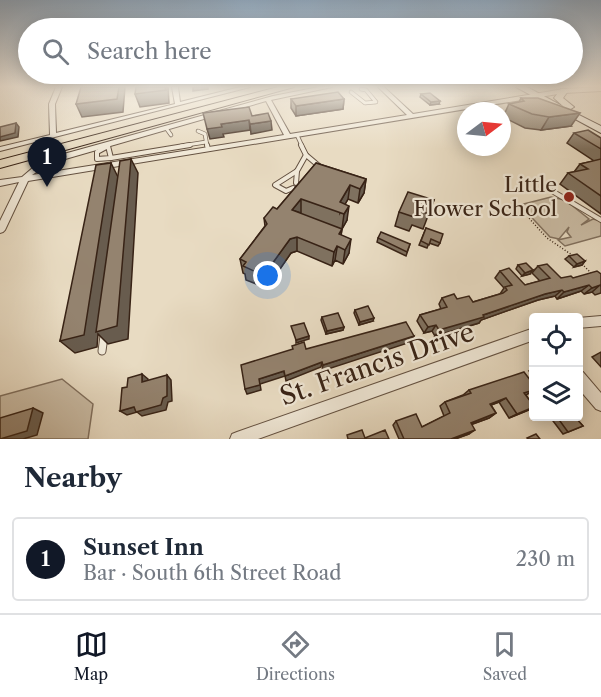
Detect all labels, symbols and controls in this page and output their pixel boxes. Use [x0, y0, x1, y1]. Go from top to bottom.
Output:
search box [18, 18, 583, 84]
icon: search [39, 35, 72, 68]
text: Search here [87, 38, 212, 65]
north arrow [457, 102, 511, 156]
pin: 1 [28, 138, 66, 187]
place label: Little Flower School [414, 172, 557, 221]
marker: Little Flower School [562, 190, 576, 204]
your location [253, 261, 282, 290]
map controls [529, 313, 583, 421]
button: locate [529, 313, 583, 367]
street label: St. Francis Drive [276, 316, 478, 412]
button: layers [529, 367, 583, 421]
text: Nearby [24, 462, 122, 494]
text: Sunset Inn [83, 534, 204, 561]
text: 1 [41, 547, 50, 571]
text: 230 m [516, 547, 575, 571]
text: Bar · South 6th Street Road [83, 561, 341, 585]
tab: Map [74, 628, 108, 684]
tab: Directions [256, 628, 335, 684]
tab: Saved [483, 628, 527, 684]

